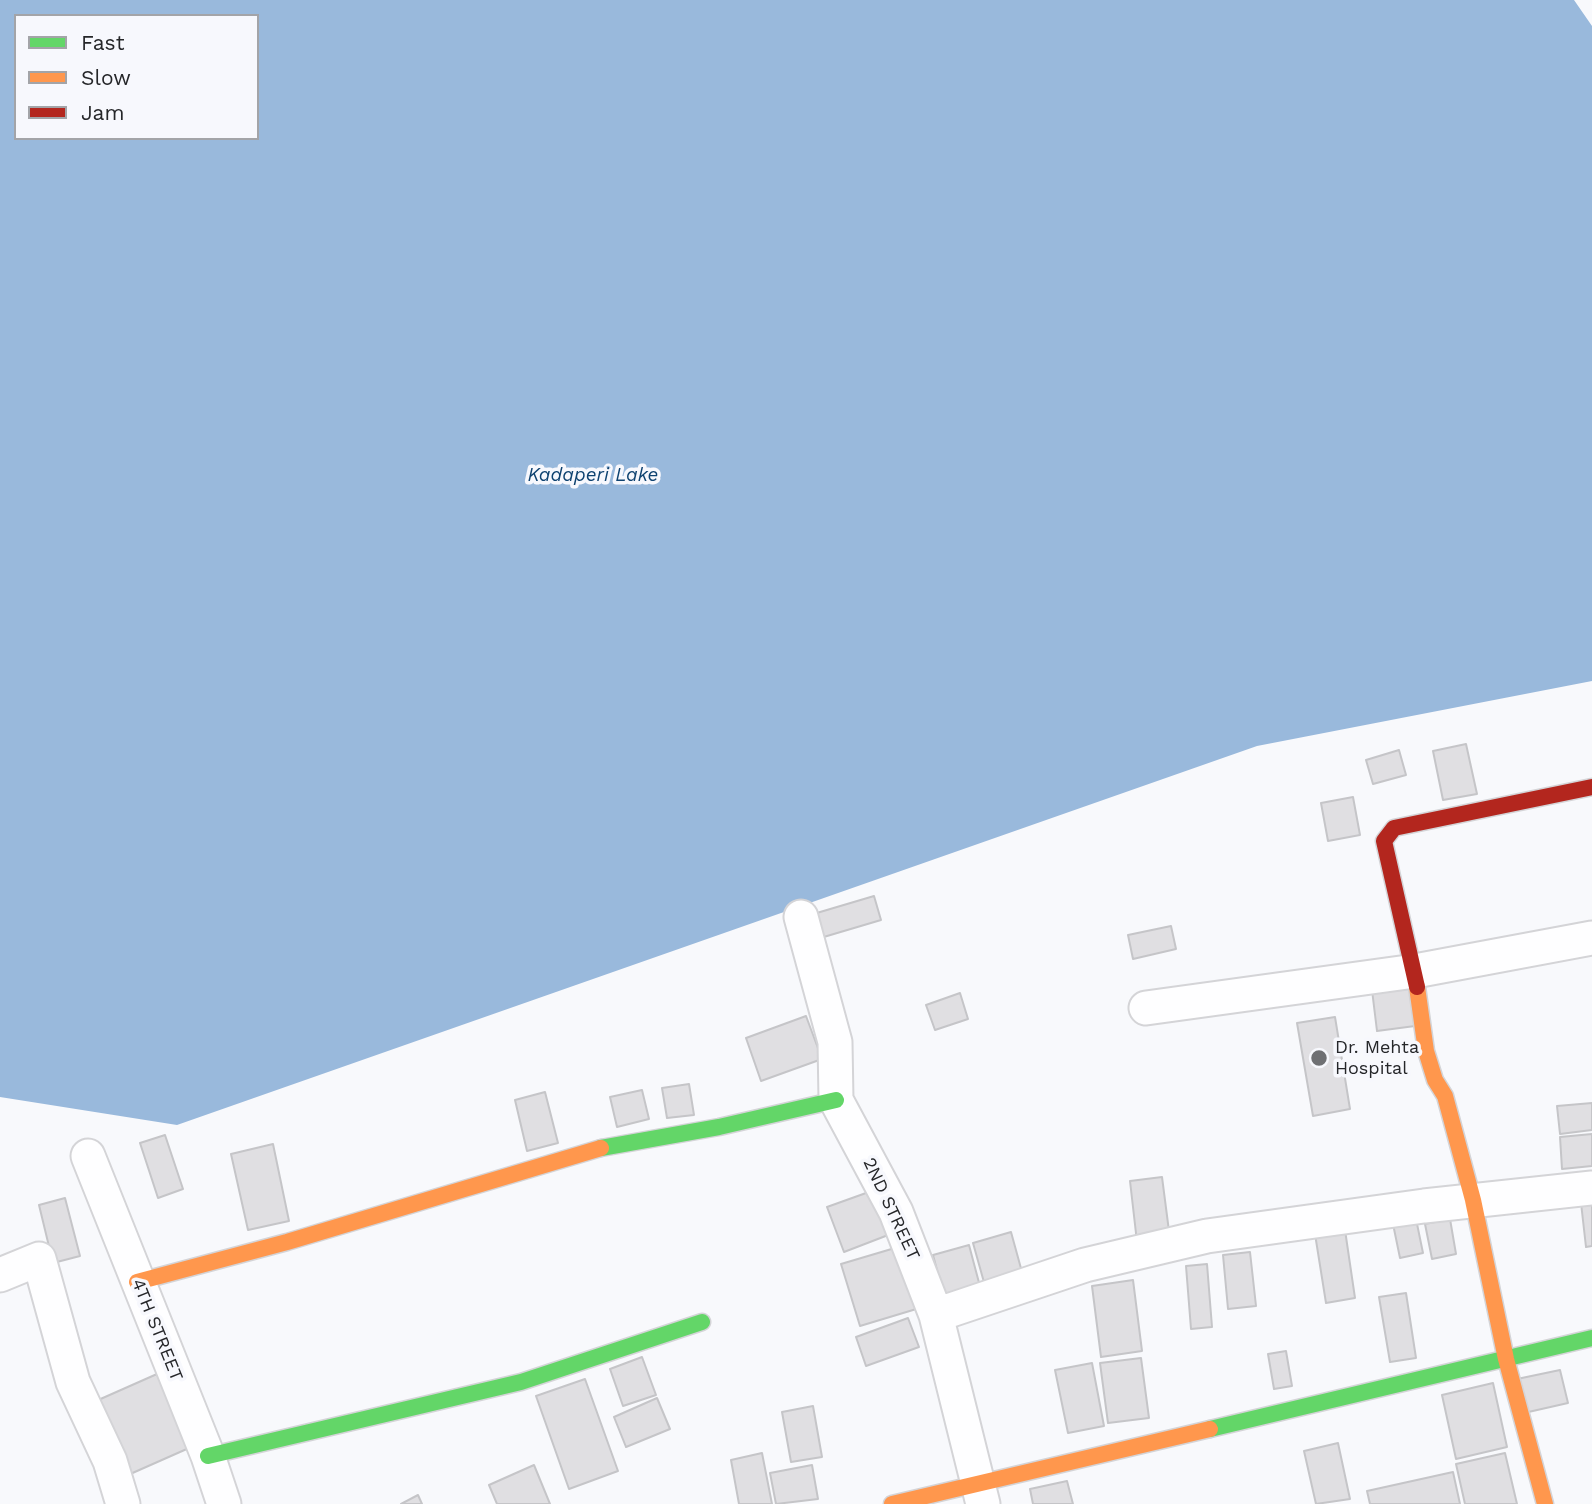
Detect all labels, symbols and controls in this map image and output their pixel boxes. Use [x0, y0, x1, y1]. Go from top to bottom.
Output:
legend [14, 14, 259, 140]
text: Fast [81, 30, 125, 55]
text: Slow [81, 65, 131, 90]
text: Jam [81, 100, 124, 125]
water label: Kadaperi Lake [528, 464, 658, 486]
place label: Dr. Mehta Hospital [1335, 1037, 1419, 1080]
marker: Dr. Mehta Hospital [1309, 1048, 1329, 1068]
street label: 2ND STREET [858, 1154, 924, 1264]
street label: 4TH STREET [127, 1276, 187, 1384]

